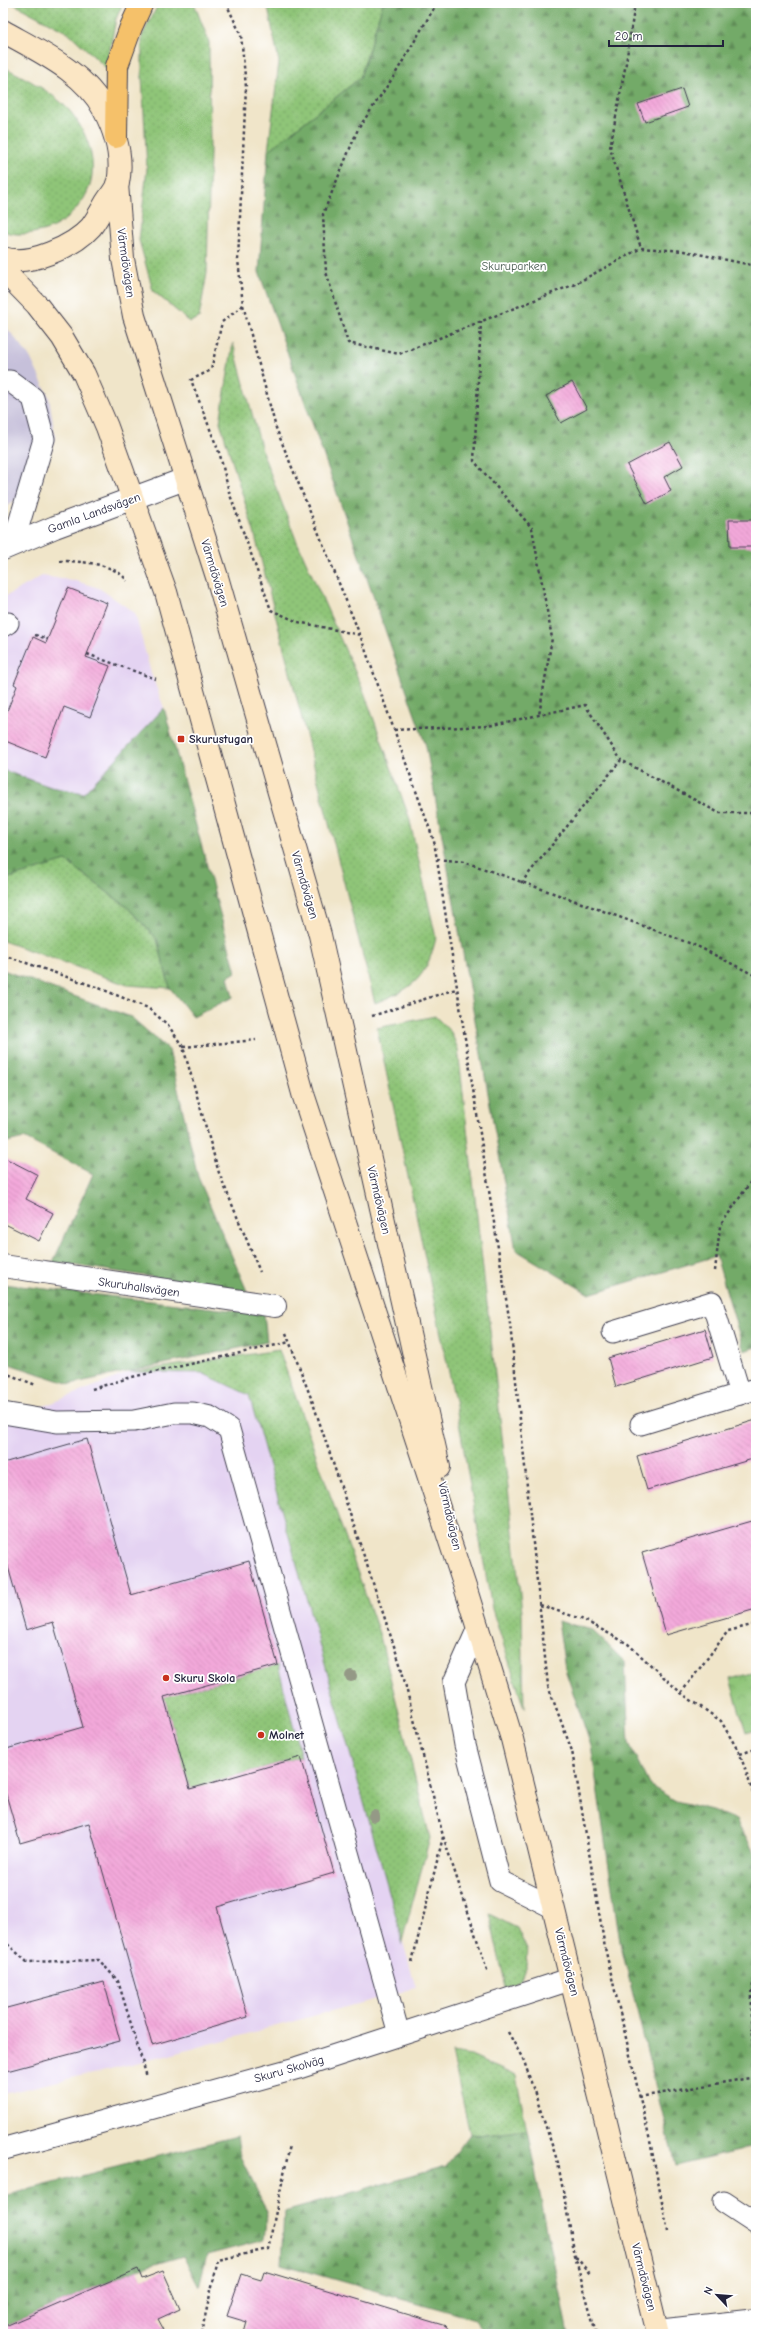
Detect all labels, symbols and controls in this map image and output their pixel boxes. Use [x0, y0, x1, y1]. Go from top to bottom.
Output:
scale bar [609, 22, 723, 48]
text: 20 m [615, 29, 643, 43]
street label: Värmdövägen [114, 227, 138, 299]
park label: Skuruparken [482, 259, 547, 273]
street label: Gamla Landsvägen [46, 490, 142, 536]
street label: Värmdövägen [198, 538, 232, 608]
place label: Skurustugan [189, 732, 253, 746]
marker: Skurustugan [176, 734, 186, 744]
street label: Värmdövägen [289, 850, 321, 920]
street label: Värmdövägen [364, 1164, 394, 1236]
street label: Skuruhallsvägen [97, 1274, 181, 1300]
street label: Värmdövägen [435, 1480, 465, 1552]
place label: Skuru Skola [174, 1671, 235, 1685]
marker: Skuru Skola [161, 1673, 171, 1683]
place label: Molnet [269, 1728, 305, 1742]
marker: Molnet [256, 1730, 266, 1740]
street label: Värmdövägen [552, 1926, 582, 1998]
street label: Skuru Skolväg [252, 2052, 326, 2086]
street label: Värmdövägen [629, 2241, 659, 2313]
north arrow [697, 2275, 737, 2315]
text: N [701, 2285, 716, 2297]

